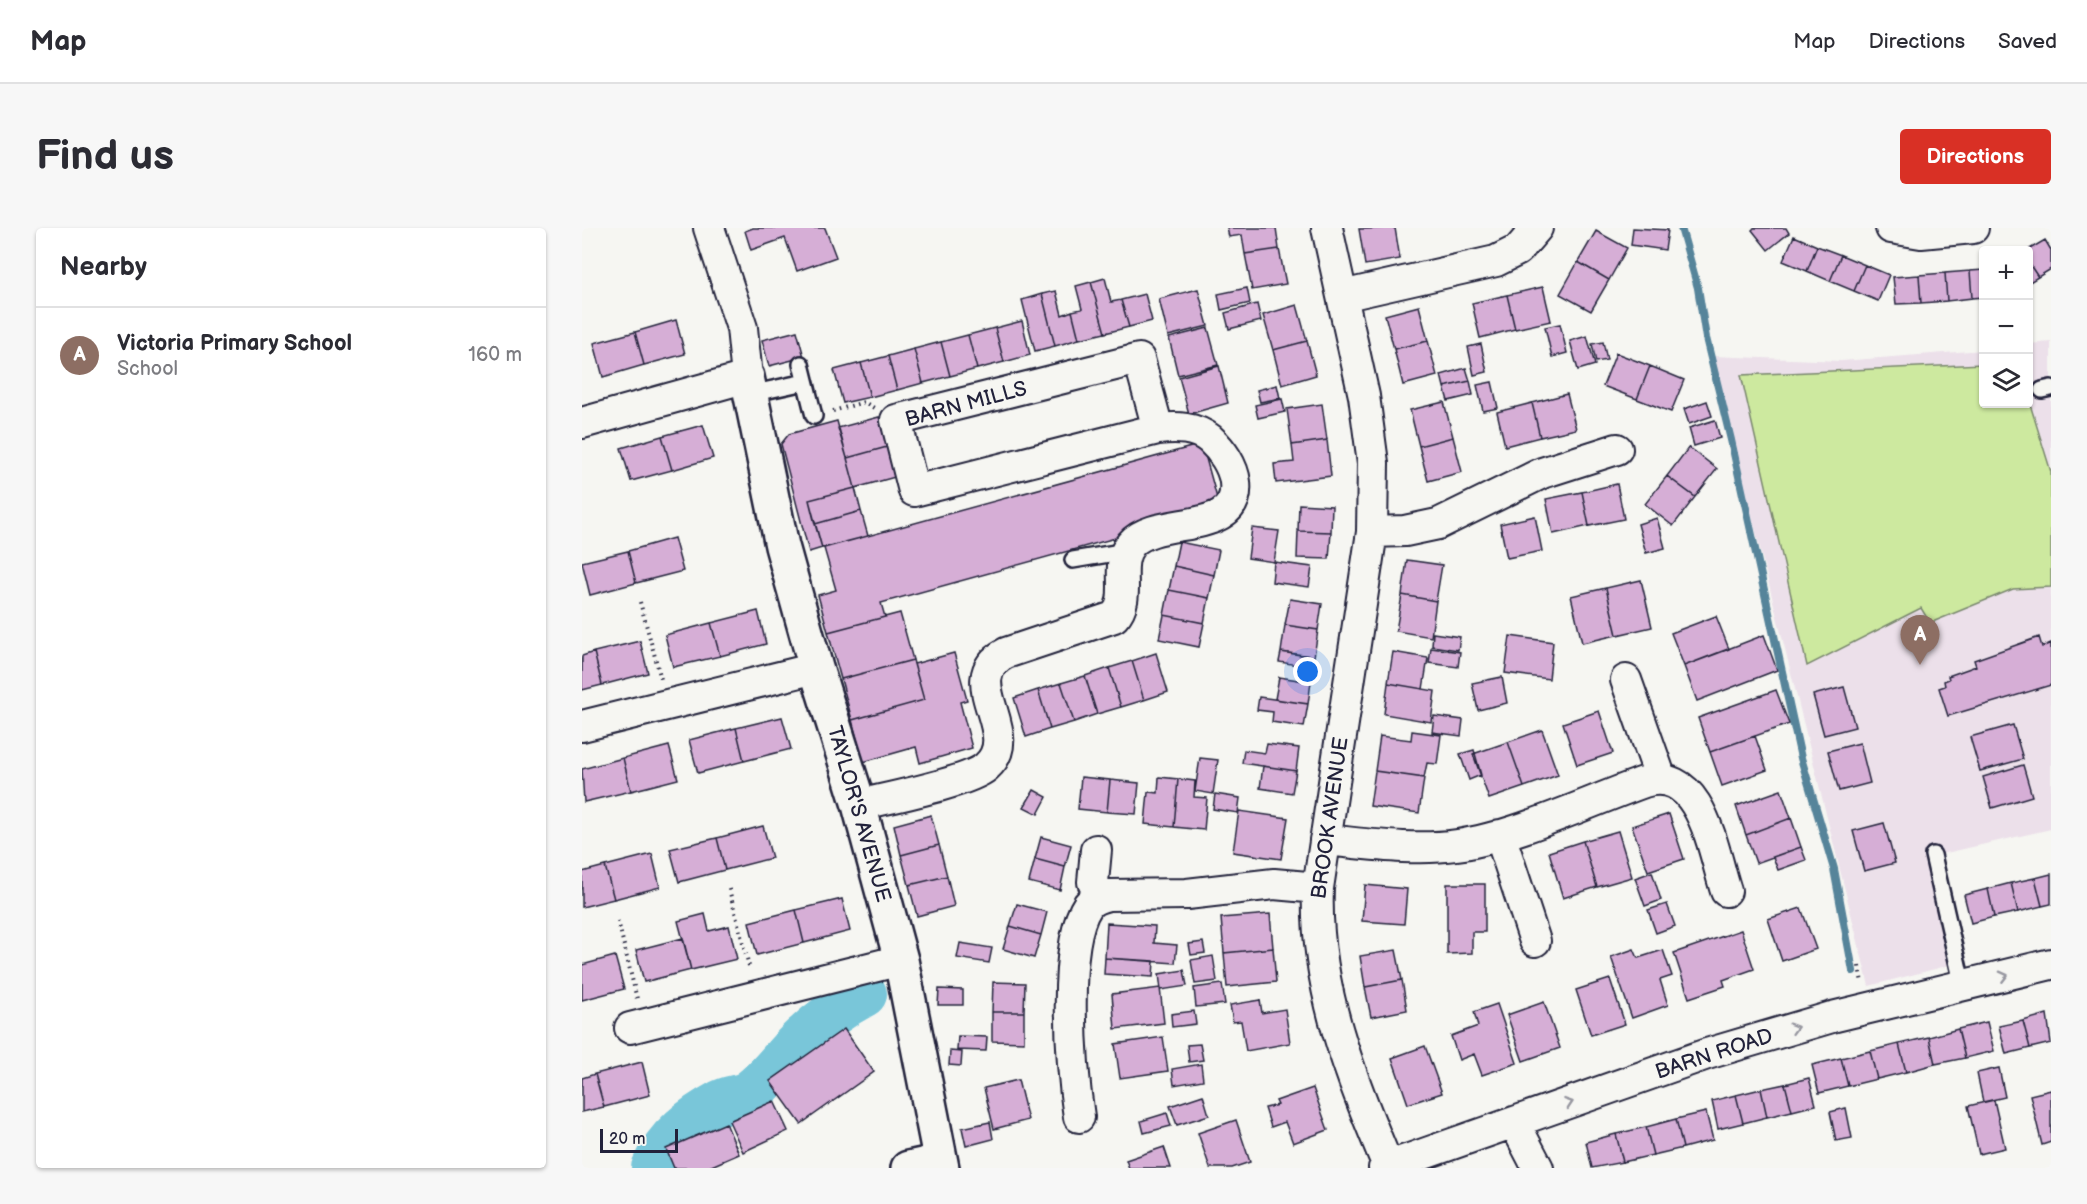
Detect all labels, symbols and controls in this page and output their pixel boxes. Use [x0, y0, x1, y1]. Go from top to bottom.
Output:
text: Map [30, 25, 86, 58]
text: Map [1793, 29, 1836, 54]
text: Directions [1869, 29, 1965, 54]
text: Saved [1998, 29, 2057, 54]
button: Directions [1900, 129, 2051, 184]
text: Find us [36, 131, 174, 182]
map controls [1979, 246, 2033, 408]
button: + [1979, 246, 2033, 300]
text: Nearby [60, 252, 147, 283]
button: − [1979, 300, 2033, 354]
text: Victoria Primary School [117, 330, 352, 357]
text: A [73, 343, 86, 367]
text: 160 m [468, 343, 522, 367]
button: layers [1979, 354, 2033, 408]
text: School [117, 357, 178, 381]
street label: BARN MILLS [902, 376, 1030, 432]
pin: A [1900, 616, 1940, 665]
your location [1293, 657, 1322, 686]
street label: TAYLOR'S AVENUE [822, 723, 896, 905]
street label: BROOK AVENUE [1306, 735, 1354, 901]
one-way arrow [1998, 971, 2008, 984]
street label: BARN ROAD [1652, 1023, 1776, 1085]
one-way arrow [1788, 1023, 1799, 1035]
one-way arrow [1563, 1097, 1574, 1110]
scale bar [600, 1126, 678, 1154]
text: 20 m [609, 1130, 645, 1149]

